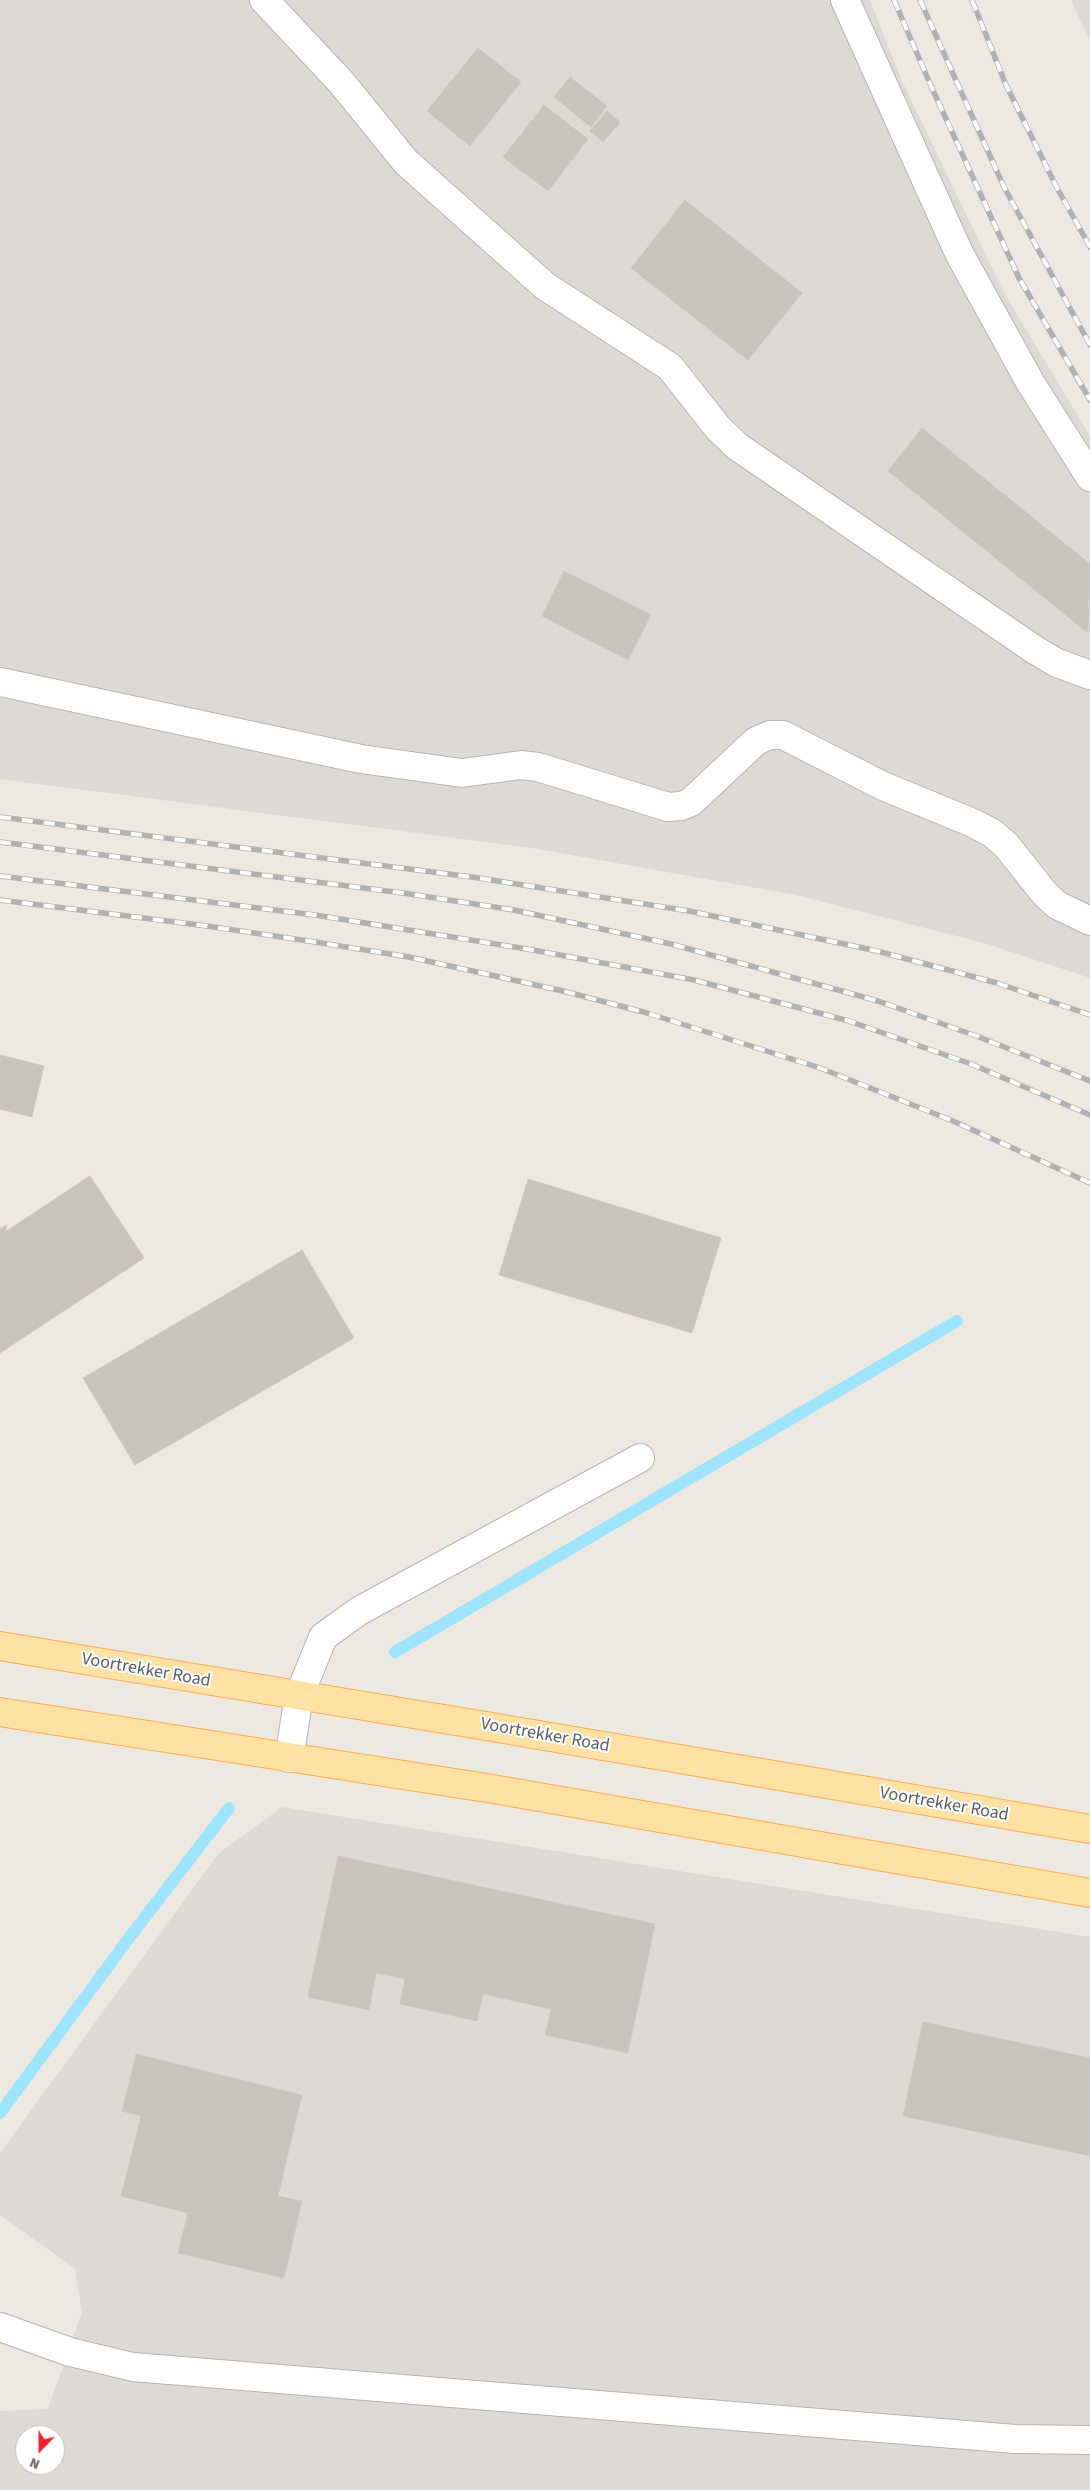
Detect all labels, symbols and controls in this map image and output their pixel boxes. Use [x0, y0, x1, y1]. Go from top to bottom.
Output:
street label: Voortrekker Road [80, 1649, 212, 1693]
street label: Voortrekker Road [479, 1714, 611, 1758]
street label: Voortrekker Road [878, 1783, 1010, 1827]
north arrow [15, 2425, 65, 2475]
text: N [27, 2452, 43, 2474]

